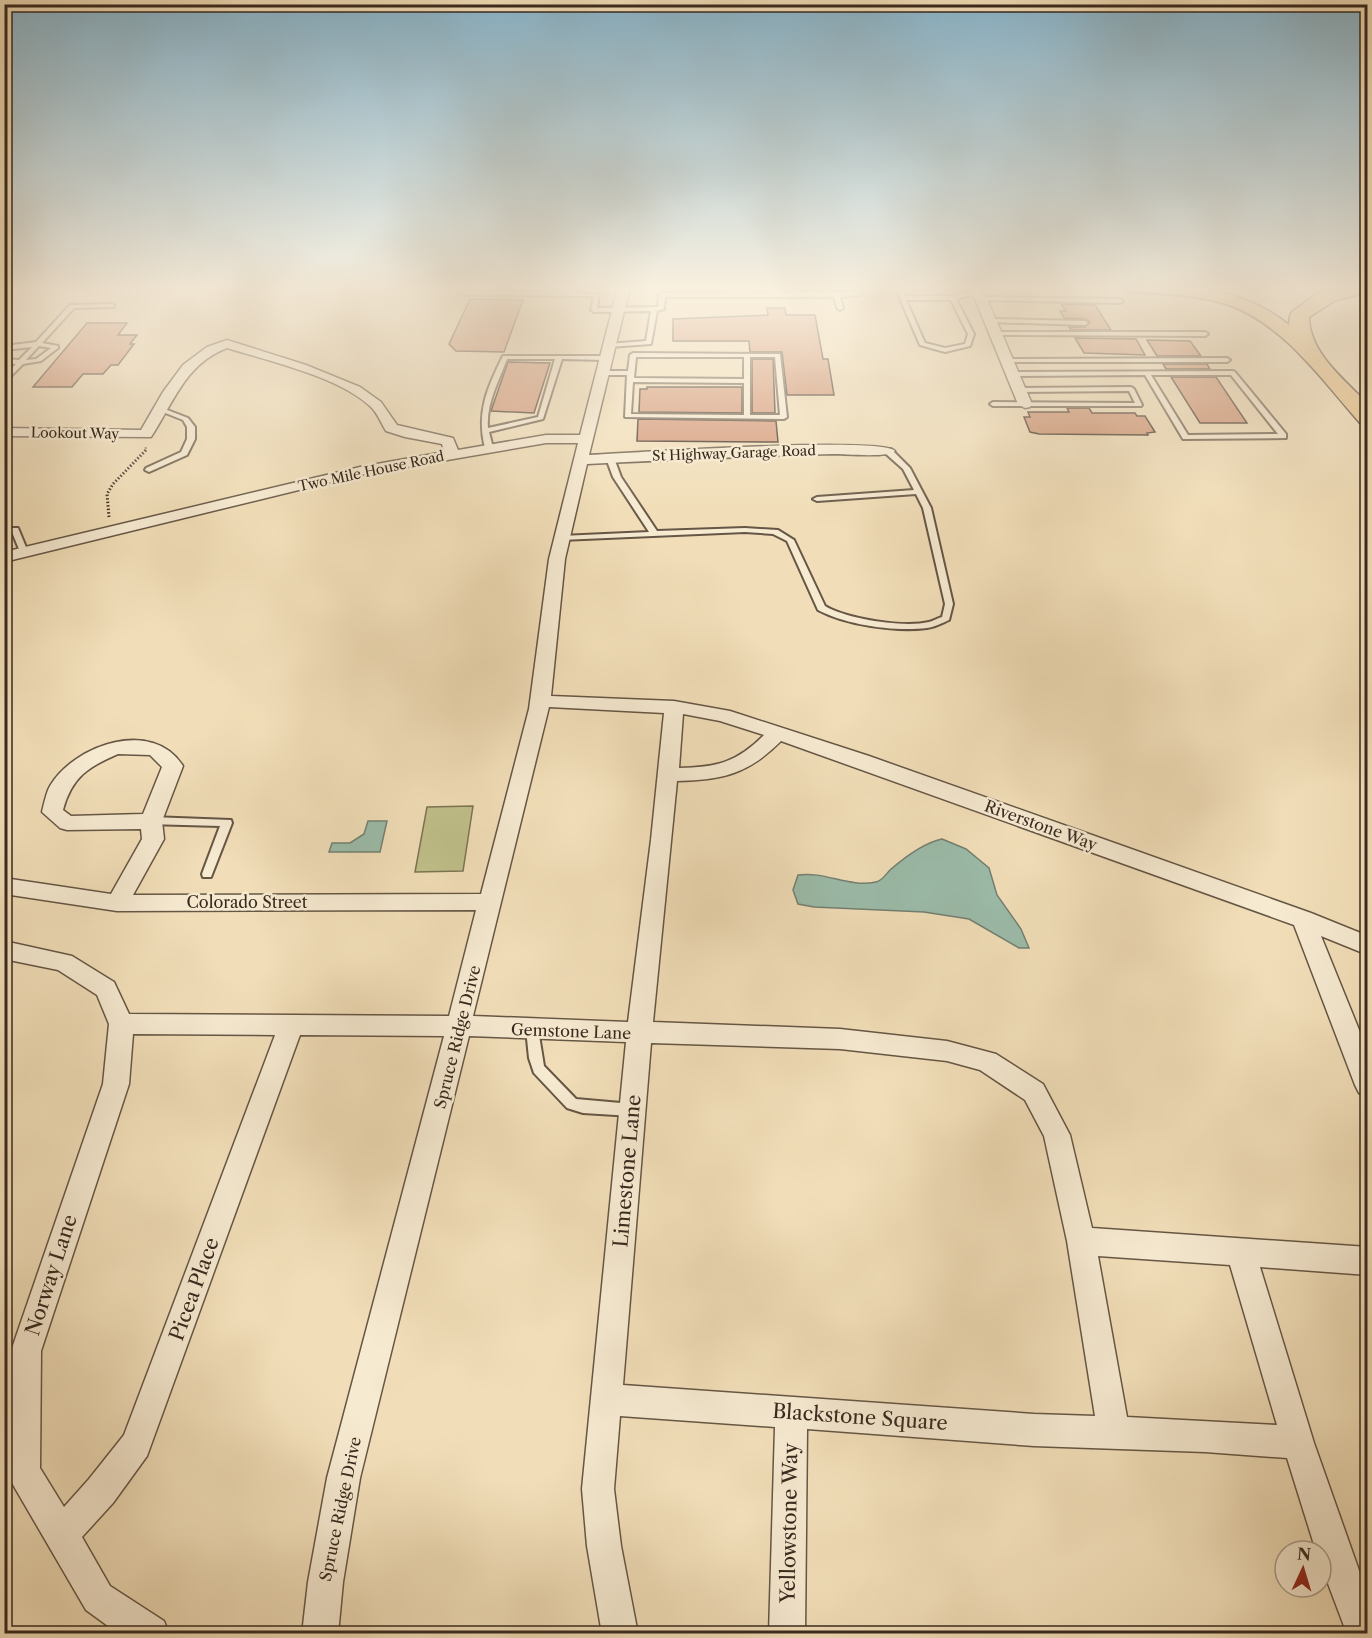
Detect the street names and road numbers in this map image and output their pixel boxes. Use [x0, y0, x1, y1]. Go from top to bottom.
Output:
street label: Lookout Way [31, 423, 119, 443]
street label: St Highway Garage Road [652, 441, 817, 465]
street label: Two Mile House Road [296, 447, 446, 495]
street label: Riverstone Way [982, 795, 1101, 855]
street label: Colorado Street [187, 892, 308, 912]
street label: Spruce Ridge Drive [430, 963, 485, 1111]
street label: Gemstone Lane [511, 1019, 631, 1043]
street label: Limestone Lane [608, 1094, 646, 1248]
street label: Norway Lane [20, 1211, 82, 1339]
street label: Picea Place [164, 1234, 224, 1344]
street label: Blackstone Square [772, 1399, 948, 1435]
street label: Spruce Ridge Drive [315, 1435, 365, 1583]
street label: Yellowstone Way [776, 1442, 802, 1604]

